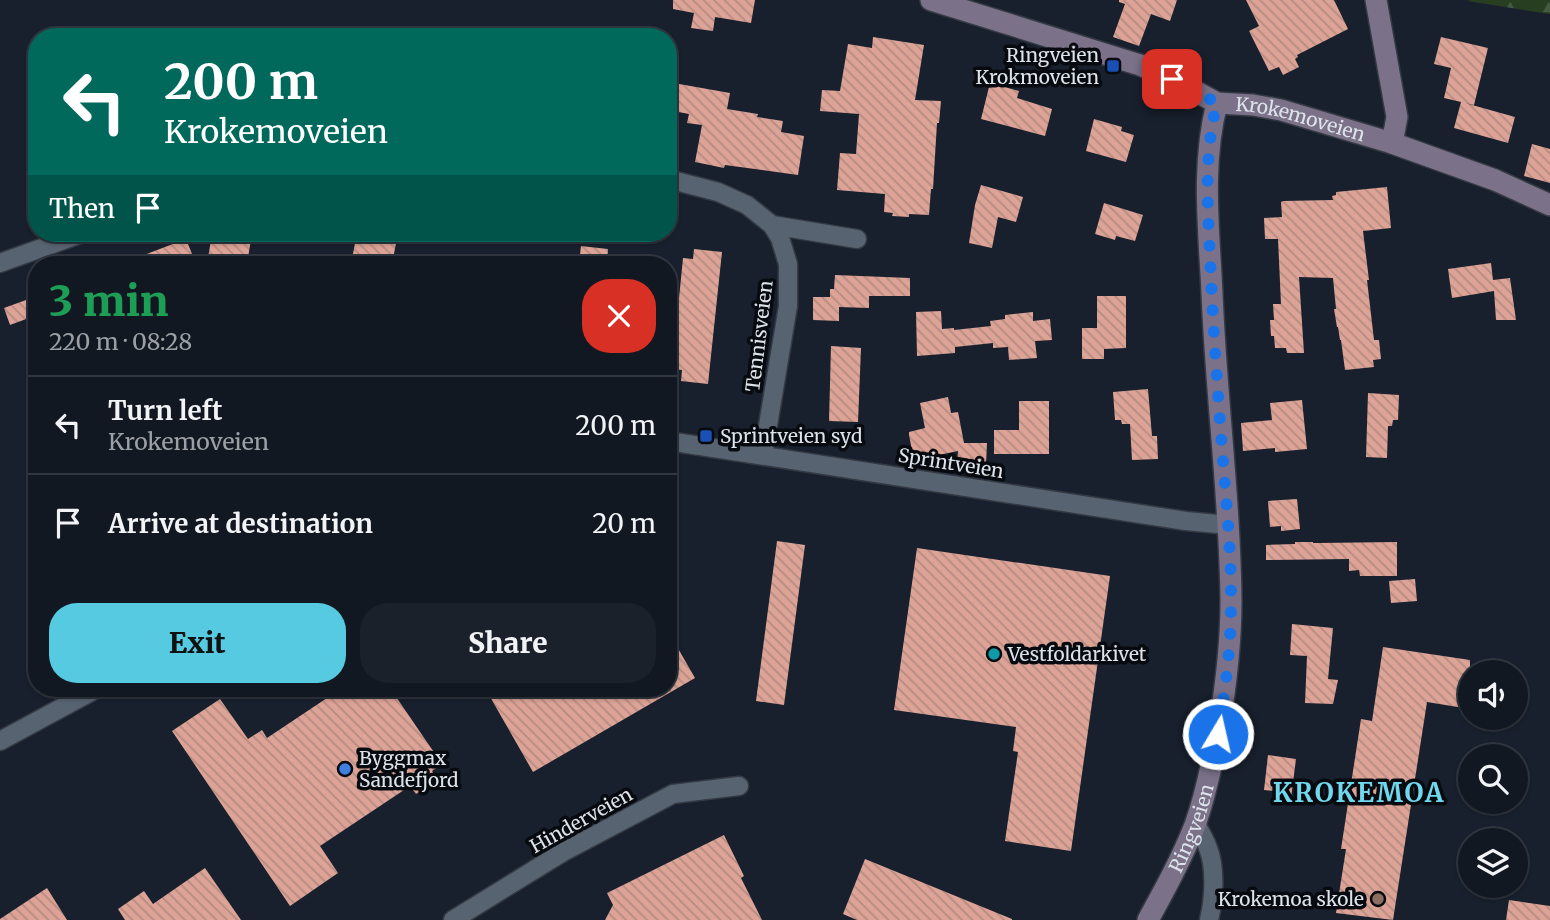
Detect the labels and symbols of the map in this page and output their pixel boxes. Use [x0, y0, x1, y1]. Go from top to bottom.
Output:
place label: Ringveien Krokmoveien [975, 43, 1099, 89]
pin [1142, 49, 1202, 109]
marker: Ringveien Krokmoveien [1105, 58, 1121, 74]
street label: Krokemoveien [1235, 92, 1368, 146]
street label: Tennisveien [740, 278, 778, 393]
place label: Sprintveien syd [720, 424, 862, 448]
marker: Sprintveien syd [698, 428, 714, 444]
street label: Sprintveien [897, 443, 1006, 483]
place label: Vestfoldarkivet [1007, 642, 1147, 666]
marker: Vestfoldarkivet [986, 646, 1002, 662]
position arrow [1181, 697, 1255, 771]
place label: Byggmax Sandefjord [359, 746, 458, 792]
marker: Byggmax Sandefjord [337, 761, 353, 777]
district label: KROKEMOA [1273, 776, 1445, 809]
street label: Ringveien [1163, 781, 1219, 876]
street label: Hinderveien [526, 782, 637, 858]
place label: Krokemoa skole [1218, 887, 1364, 911]
marker: Krokemoa skole [1370, 891, 1386, 907]

